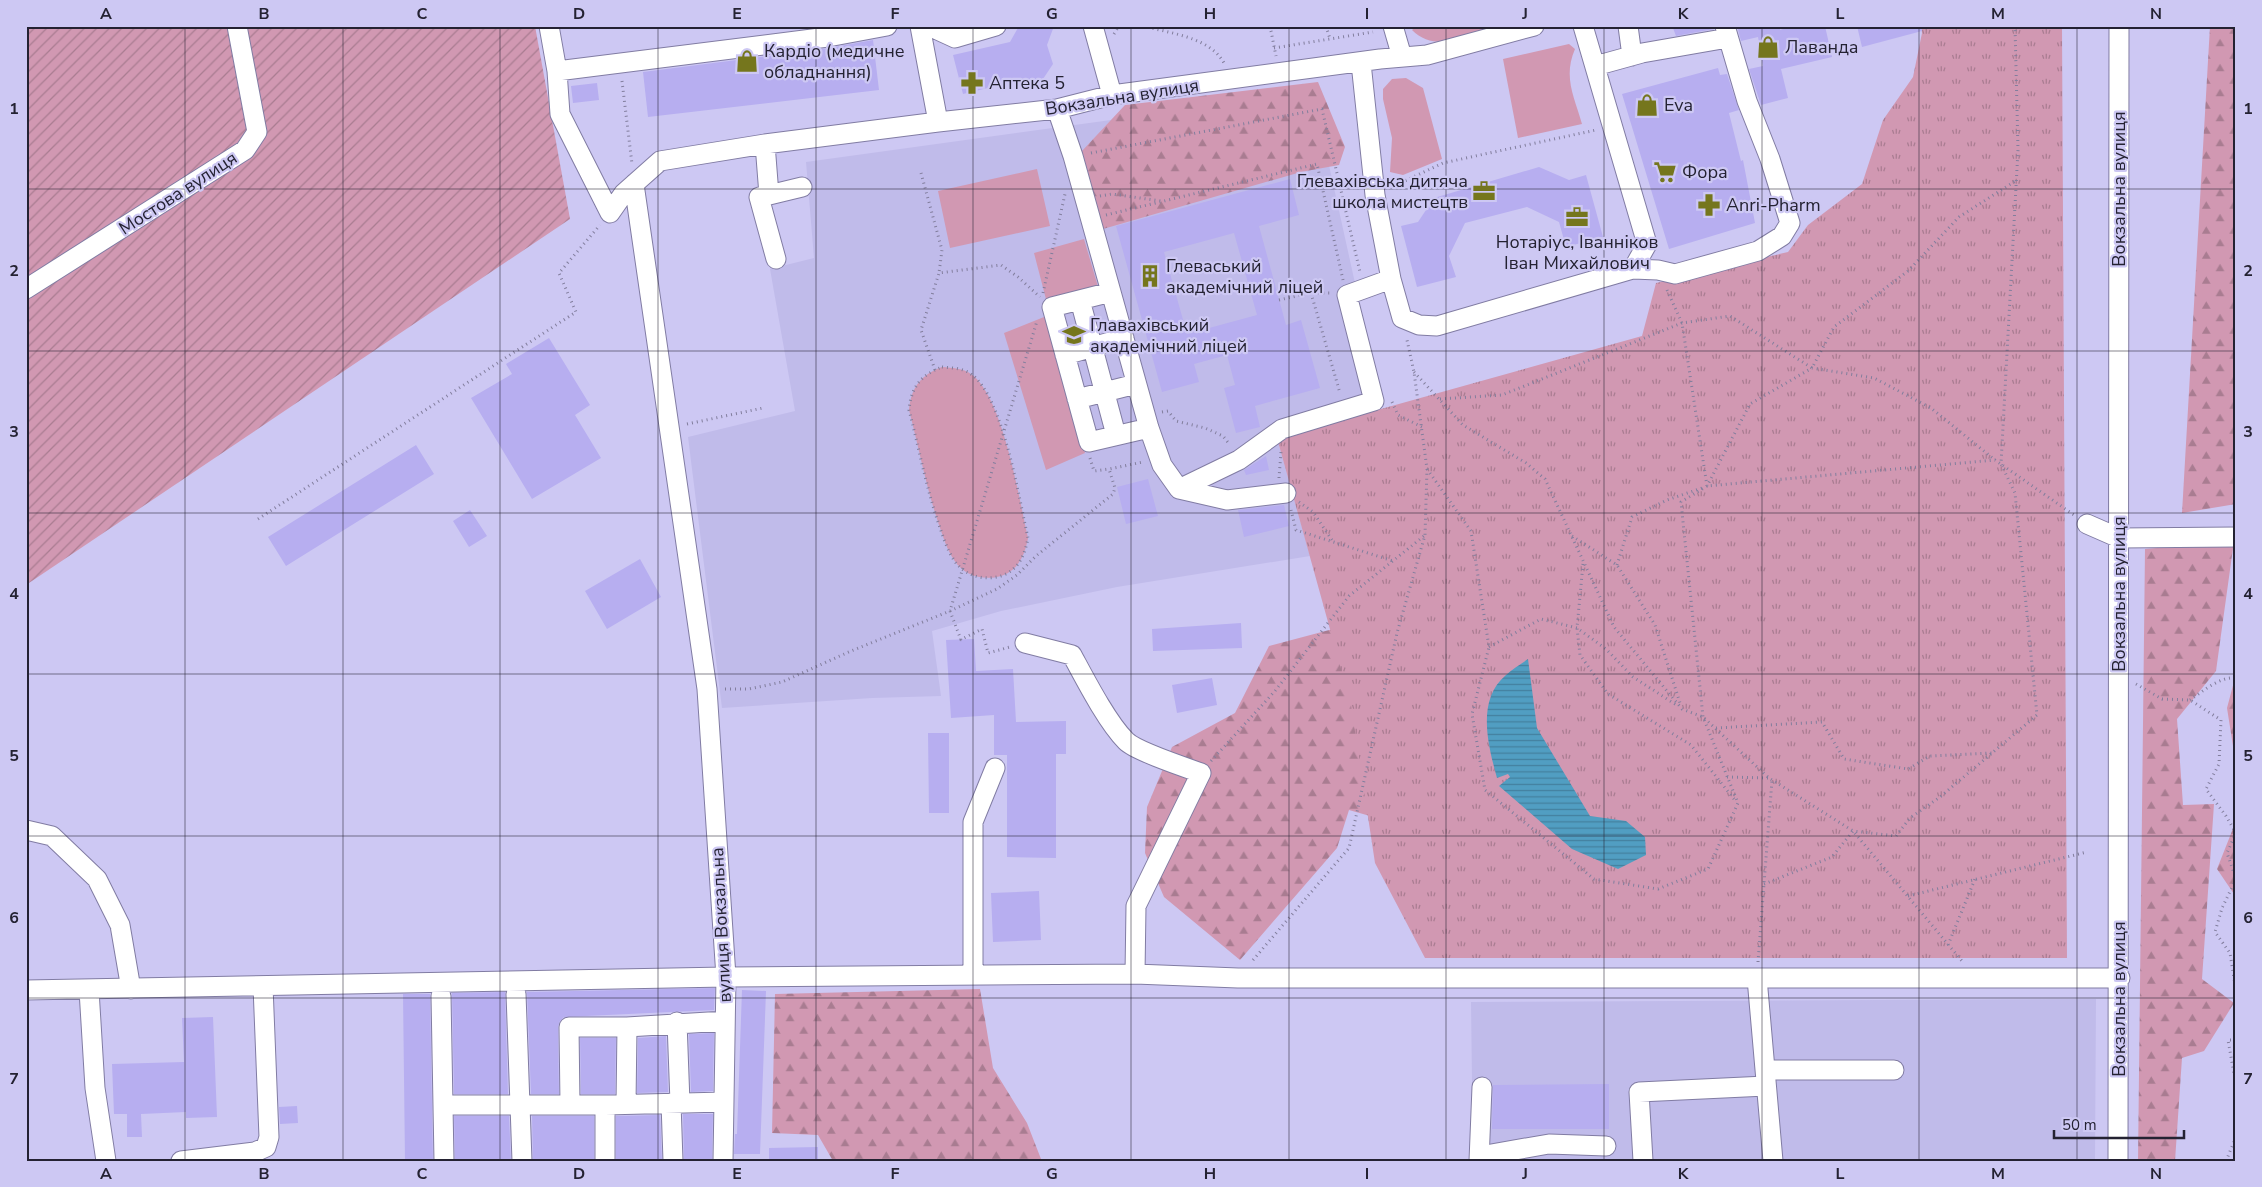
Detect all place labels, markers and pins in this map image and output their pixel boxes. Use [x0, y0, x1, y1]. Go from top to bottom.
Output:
shop icon: Лаванда [1755, 34, 1781, 60]
place label: Лаванда [1785, 35, 1859, 59]
place label: Кардіо (медичне обладнання) [764, 39, 905, 84]
shop icon: Кардіо (медичне обладнання) [734, 48, 760, 74]
pharmacy icon: Аптека 5 [959, 70, 985, 96]
place label: Аптека 5 [989, 71, 1065, 95]
shop icon: Eva [1634, 92, 1660, 118]
place label: Eva [1664, 93, 1693, 117]
supermarket icon: Фора [1652, 159, 1678, 185]
place label: Фора [1682, 160, 1728, 184]
place label: Глевахівська дитяча школа мистецтв [1297, 169, 1468, 214]
office icon: Глевахівська дитяча школа мистецтв [1471, 178, 1497, 204]
pharmacy icon: Anri-Pharm [1696, 192, 1722, 218]
place label: Anri-Pharm [1726, 193, 1821, 217]
office icon: Нотаріус, Іванніков Іван Михайлович [1564, 204, 1590, 230]
place label: Нотаріус, Іванніков Іван Михайлович [1496, 230, 1658, 275]
place label: Глеваський академічний ліцей [1166, 254, 1323, 299]
building icon: Глеваський академічний ліцей [1137, 263, 1163, 289]
place label: Главахівський академічний ліцей [1090, 313, 1247, 358]
school or university icon: Главахівський академічний ліцей [1061, 322, 1087, 348]

